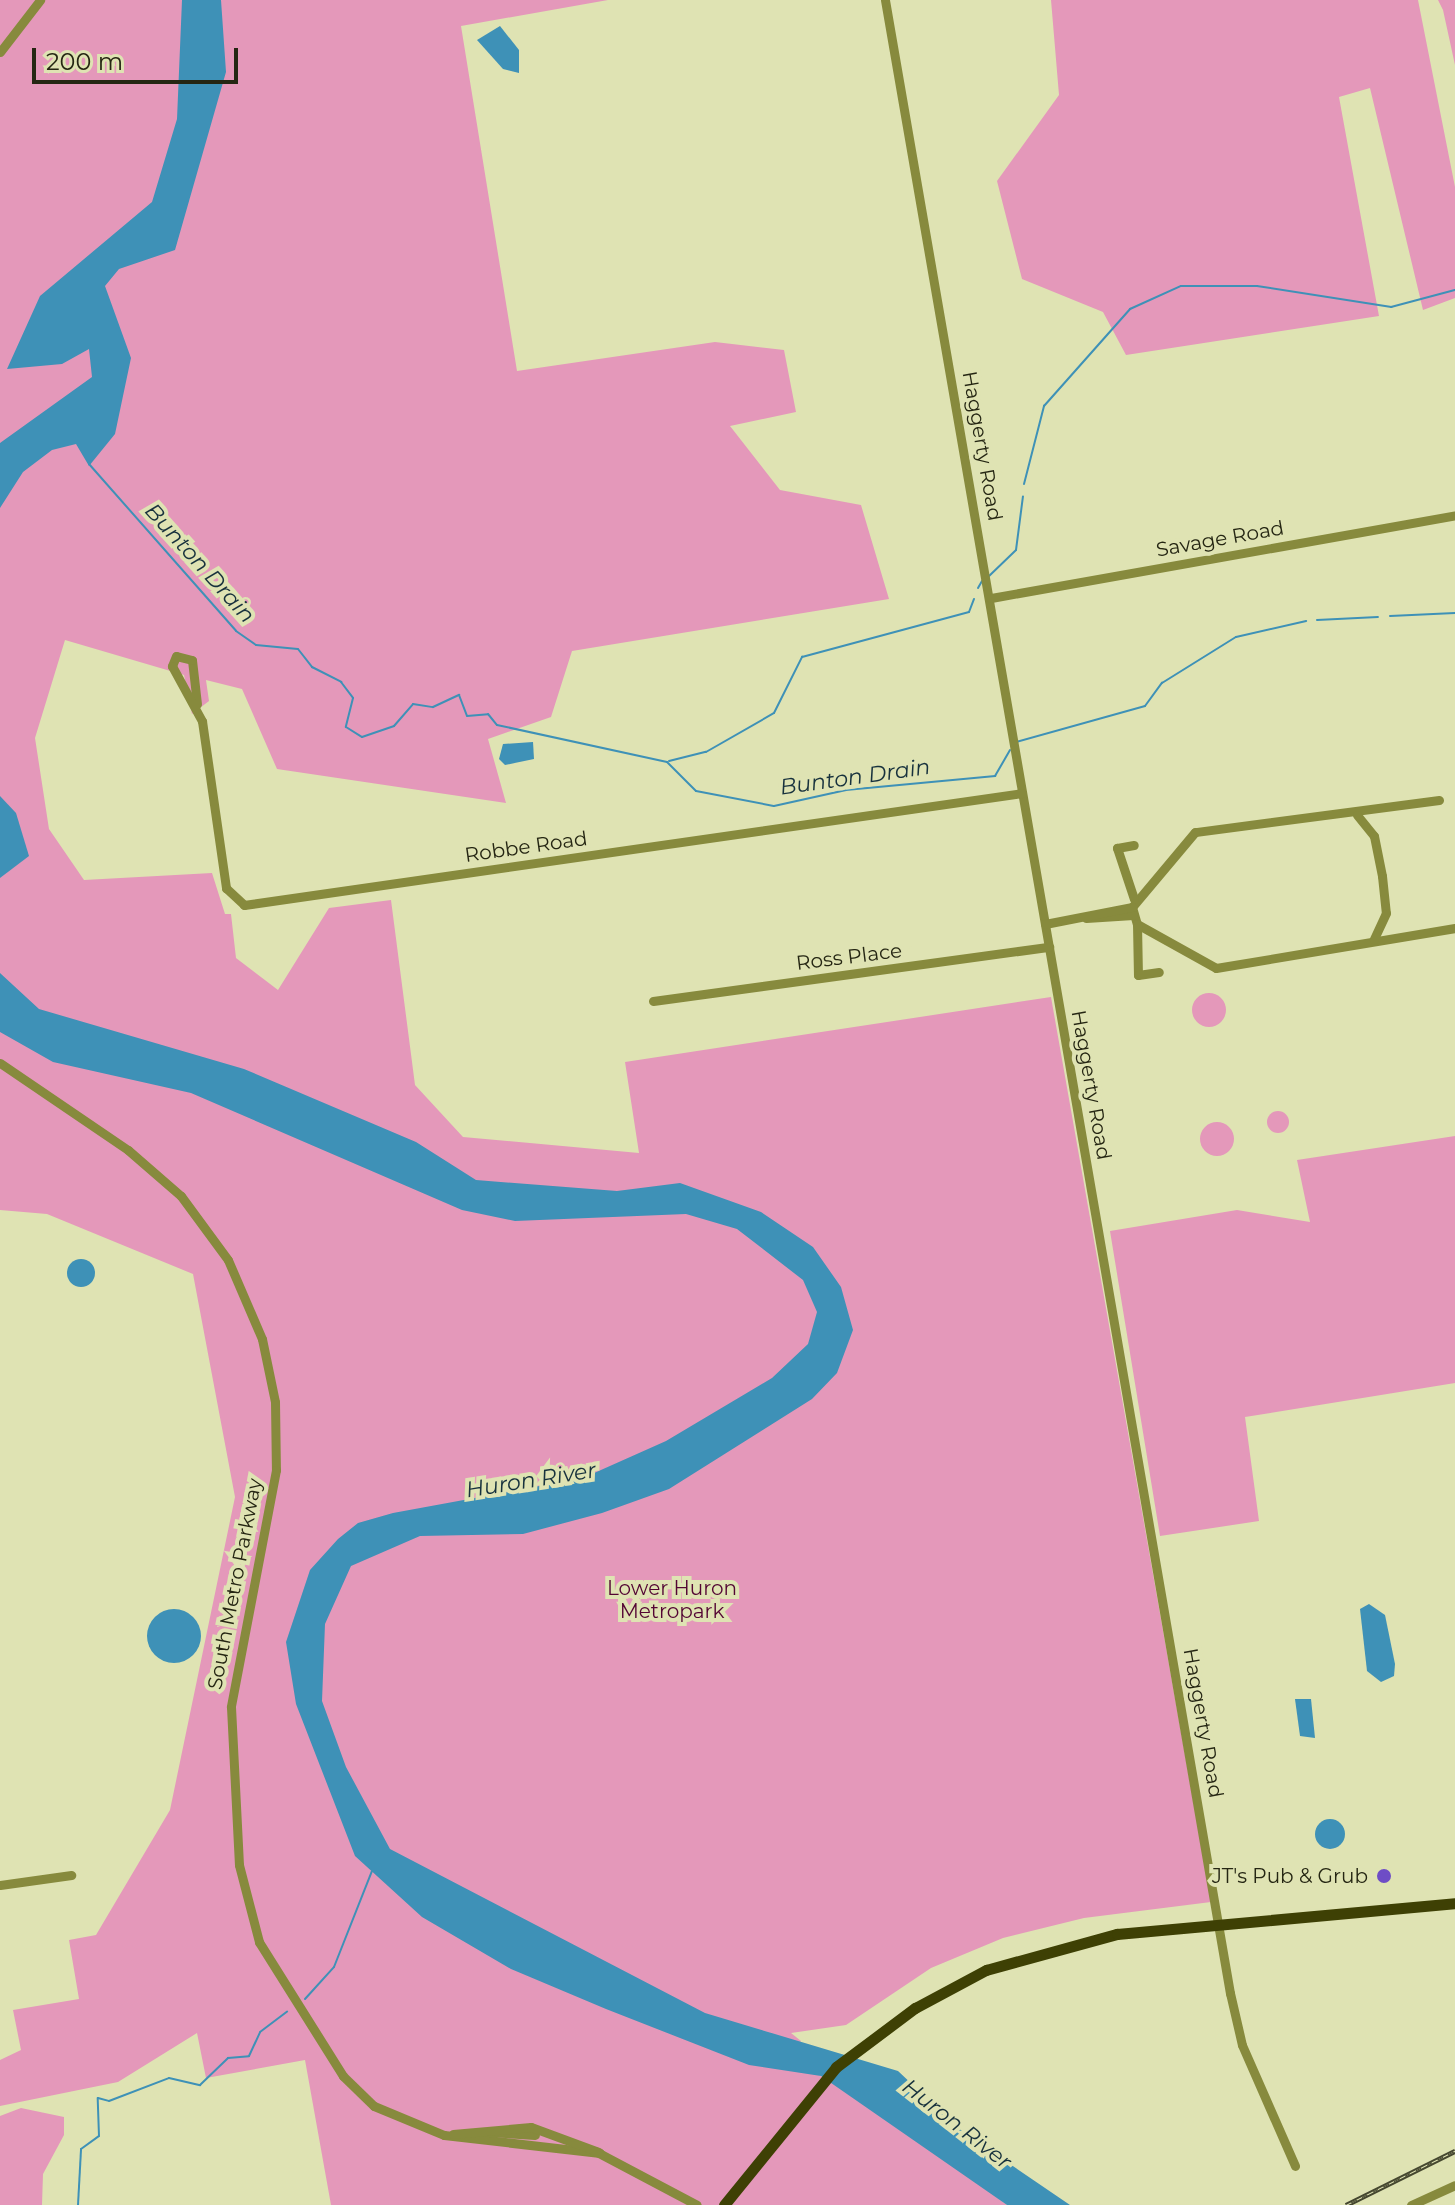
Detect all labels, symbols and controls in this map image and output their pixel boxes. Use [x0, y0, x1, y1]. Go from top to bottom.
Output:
scale bar [36, 32, 242, 82]
text: 200 m [46, 47, 123, 76]
street label: Haggerty Road [957, 369, 1007, 523]
water label: Bunton Drain [139, 498, 261, 628]
street label: Savage Road [1154, 516, 1286, 562]
water label: Bunton Drain [778, 753, 932, 801]
street label: Robbe Road [463, 827, 589, 867]
street label: Ross Place [795, 939, 903, 975]
street label: Haggerty Road [1066, 1008, 1116, 1162]
water label: Huron River [464, 1457, 598, 1503]
street label: South Metro Parkway [203, 1476, 267, 1692]
park label: Lower Huron Metropark [607, 1576, 737, 1623]
street label: Haggerty Road [1178, 1646, 1228, 1800]
place label: JT's Pub & Grub [1212, 1864, 1368, 1888]
marker: JT's Pub & Grub [1375, 1867, 1393, 1885]
water label: Huron River [897, 2073, 1017, 2175]

